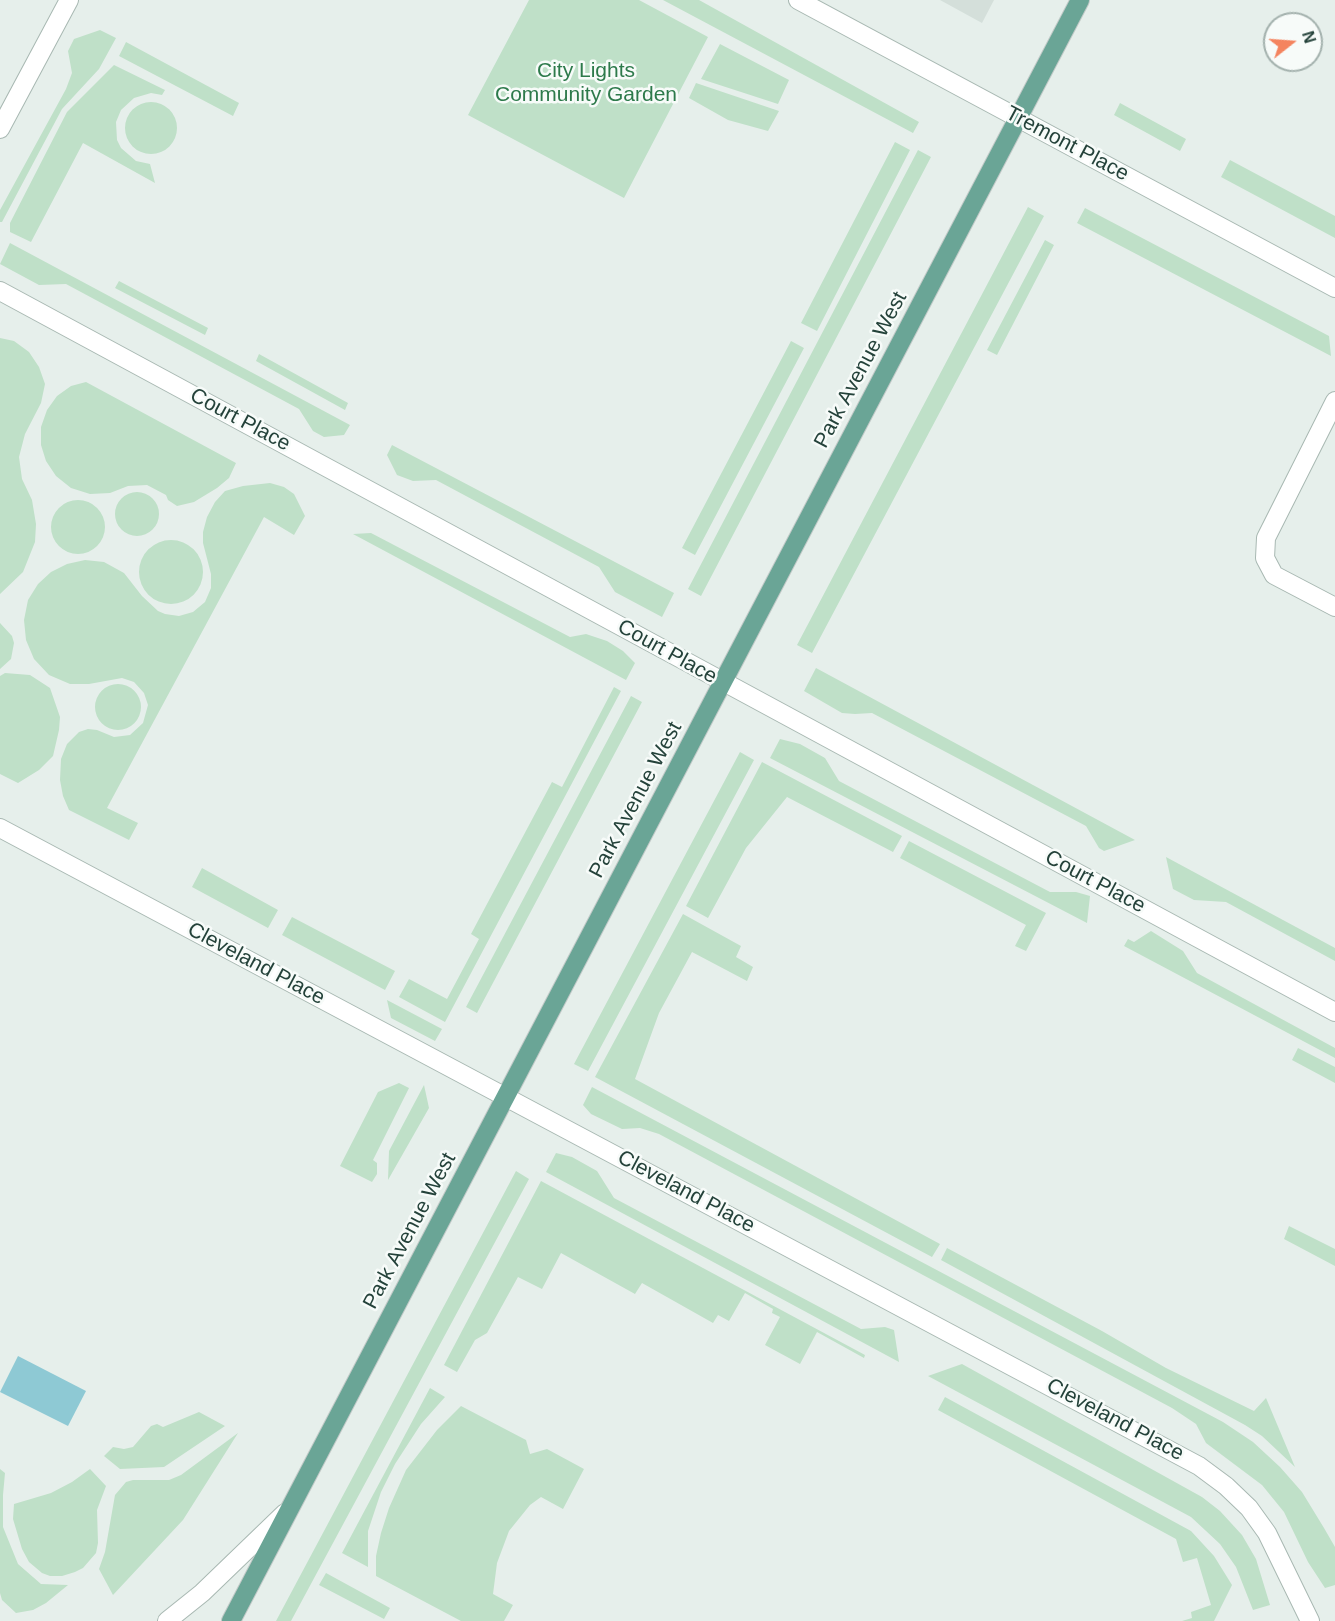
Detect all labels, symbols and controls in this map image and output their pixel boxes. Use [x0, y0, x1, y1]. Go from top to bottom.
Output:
north arrow [1263, 12, 1323, 72]
text: N [1299, 29, 1319, 45]
park label: City Lights Community Garden [495, 58, 677, 108]
street label: Tremont Place [1001, 101, 1133, 187]
street label: Park Avenue West [809, 288, 913, 452]
street label: Court Place [186, 383, 294, 457]
street label: Court Place [613, 614, 721, 690]
street label: Park Avenue West [584, 718, 688, 882]
street label: Court Place [1041, 845, 1149, 919]
street label: Cleveland Place [183, 917, 329, 1011]
street label: Cleveland Place [613, 1145, 759, 1239]
street label: Park Avenue West [358, 1149, 462, 1313]
street label: Cleveland Place [1042, 1373, 1188, 1467]

